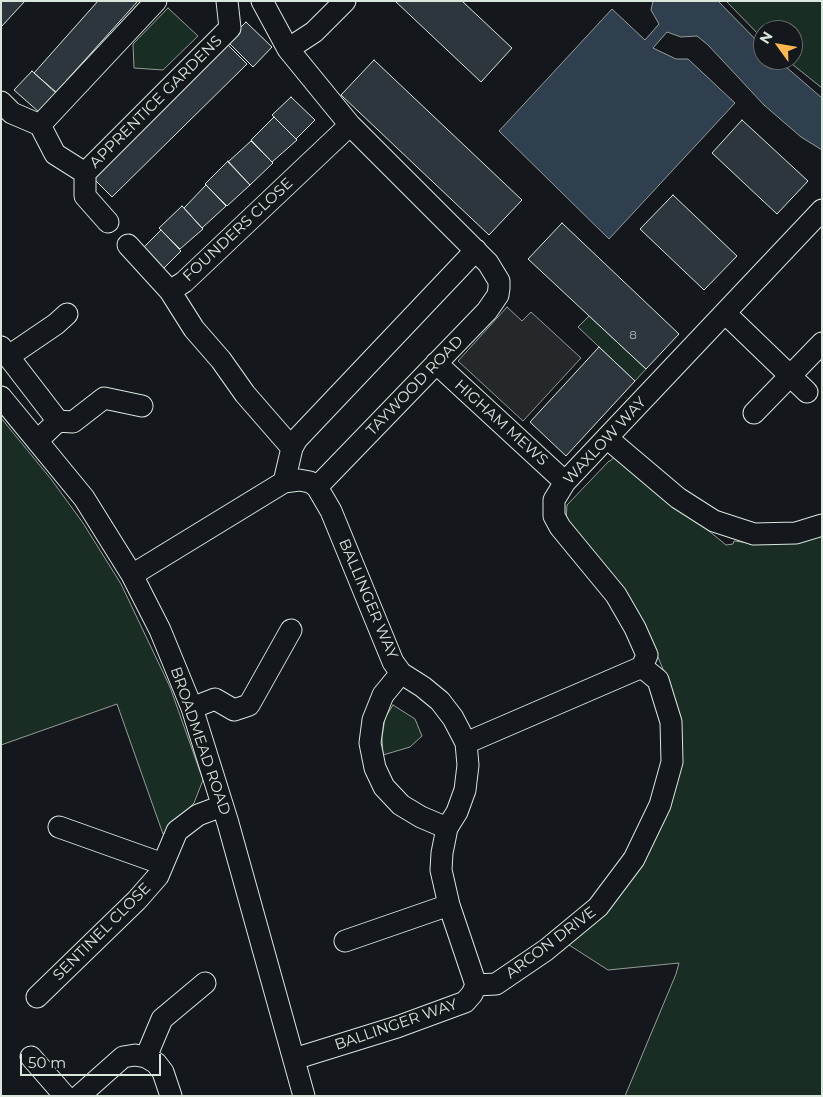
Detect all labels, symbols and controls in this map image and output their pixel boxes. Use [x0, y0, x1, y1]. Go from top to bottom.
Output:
north arrow [753, 20, 803, 70]
text: N [755, 28, 777, 47]
street label: APPRENTICE GARDENS [86, 32, 226, 172]
street label: FOUNDERS CLOSE [179, 174, 297, 286]
house number: 8 [629, 328, 637, 342]
street label: TAYWOOD ROAD [363, 332, 467, 440]
street label: HIGHAM MEWS [451, 376, 551, 470]
street label: WAXLOW WAY [560, 393, 650, 489]
street label: BALLINGER WAY [335, 536, 401, 662]
street label: BROADMEAD ROAD [166, 665, 234, 817]
street label: SENTINEL CLOSE [49, 879, 155, 985]
street label: ARCON DRIVE [502, 903, 600, 983]
street label: BALLINGER WAY [332, 996, 460, 1054]
scale bar [22, 1044, 164, 1076]
text: 50 m [28, 1053, 66, 1072]

